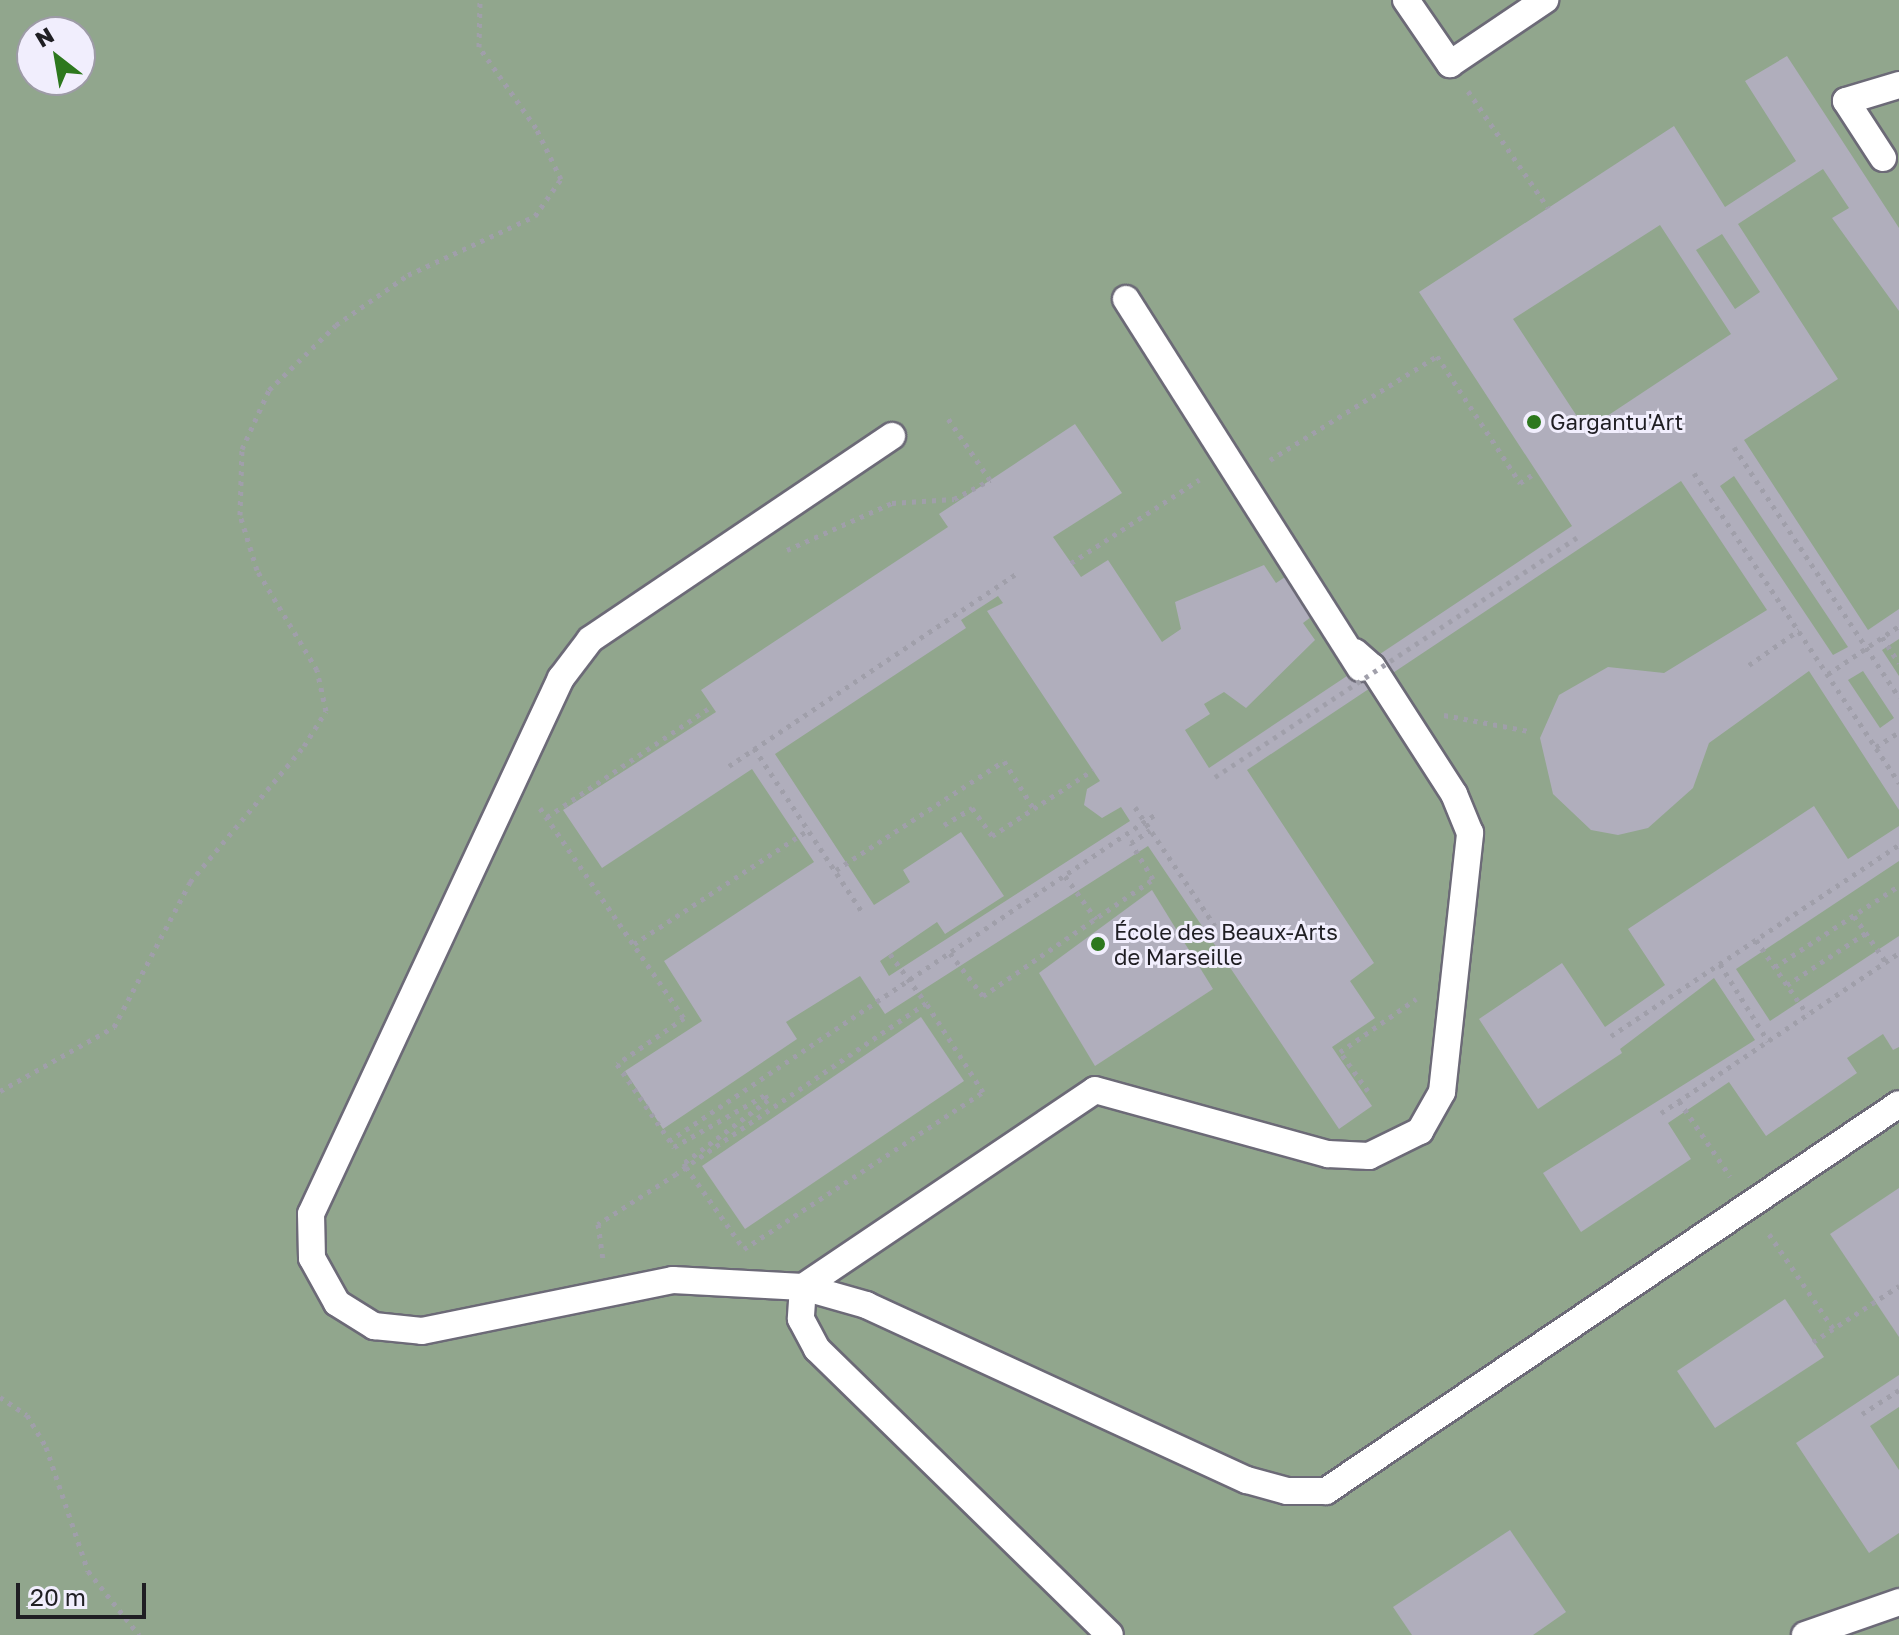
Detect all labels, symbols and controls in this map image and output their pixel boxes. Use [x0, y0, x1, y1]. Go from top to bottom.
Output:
north arrow [16, 16, 96, 96]
text: N [30, 21, 59, 53]
place label: Gargantu'Art [1550, 409, 1683, 435]
marker: Gargantu'Art [1525, 413, 1543, 431]
place label: École des Beaux-Arts de Marseille [1114, 918, 1338, 970]
marker: École des Beaux-Arts de Marseille [1089, 935, 1107, 953]
scale bar [20, 1567, 150, 1617]
text: 20 m [30, 1582, 86, 1611]

